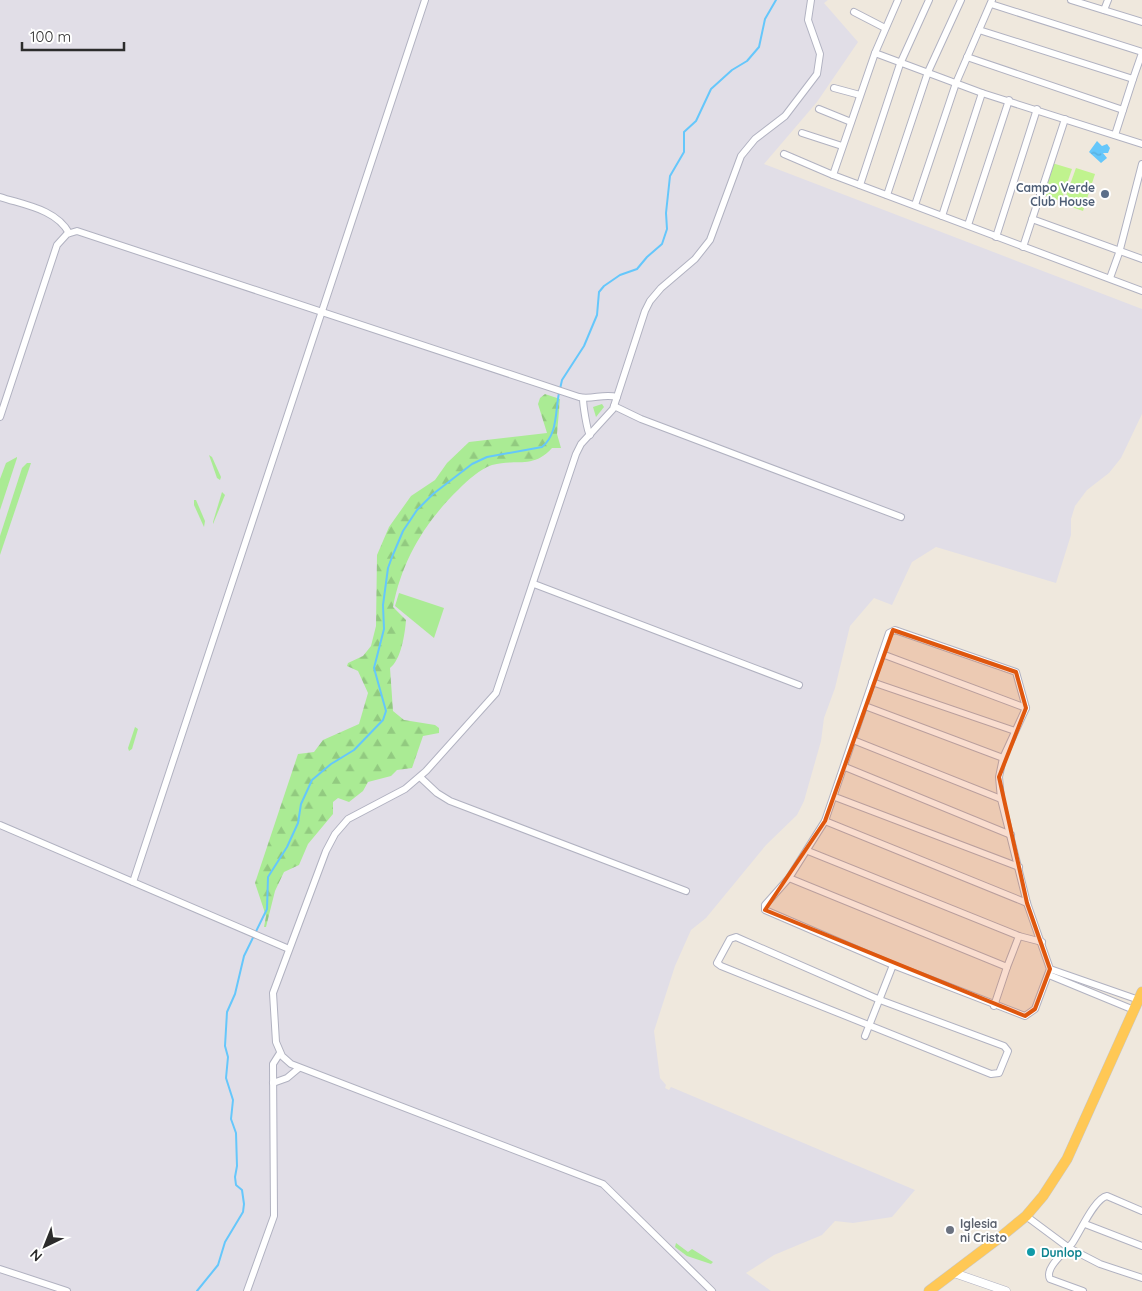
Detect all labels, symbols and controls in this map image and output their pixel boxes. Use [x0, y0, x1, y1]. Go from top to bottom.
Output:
scale bar [22, 20, 125, 52]
text: 100 m [30, 27, 71, 46]
place label: Campo Verde Club House [1016, 180, 1095, 209]
marker: Campo Verde Club House [1099, 188, 1111, 200]
place label: Iglesia ni Cristo [960, 1216, 1008, 1245]
north arrow [20, 1221, 70, 1271]
marker: Iglesia ni Cristo [944, 1224, 956, 1236]
text: N [26, 1245, 46, 1266]
place label: Dunlop [1041, 1245, 1082, 1260]
marker: Dunlop [1025, 1246, 1037, 1258]

